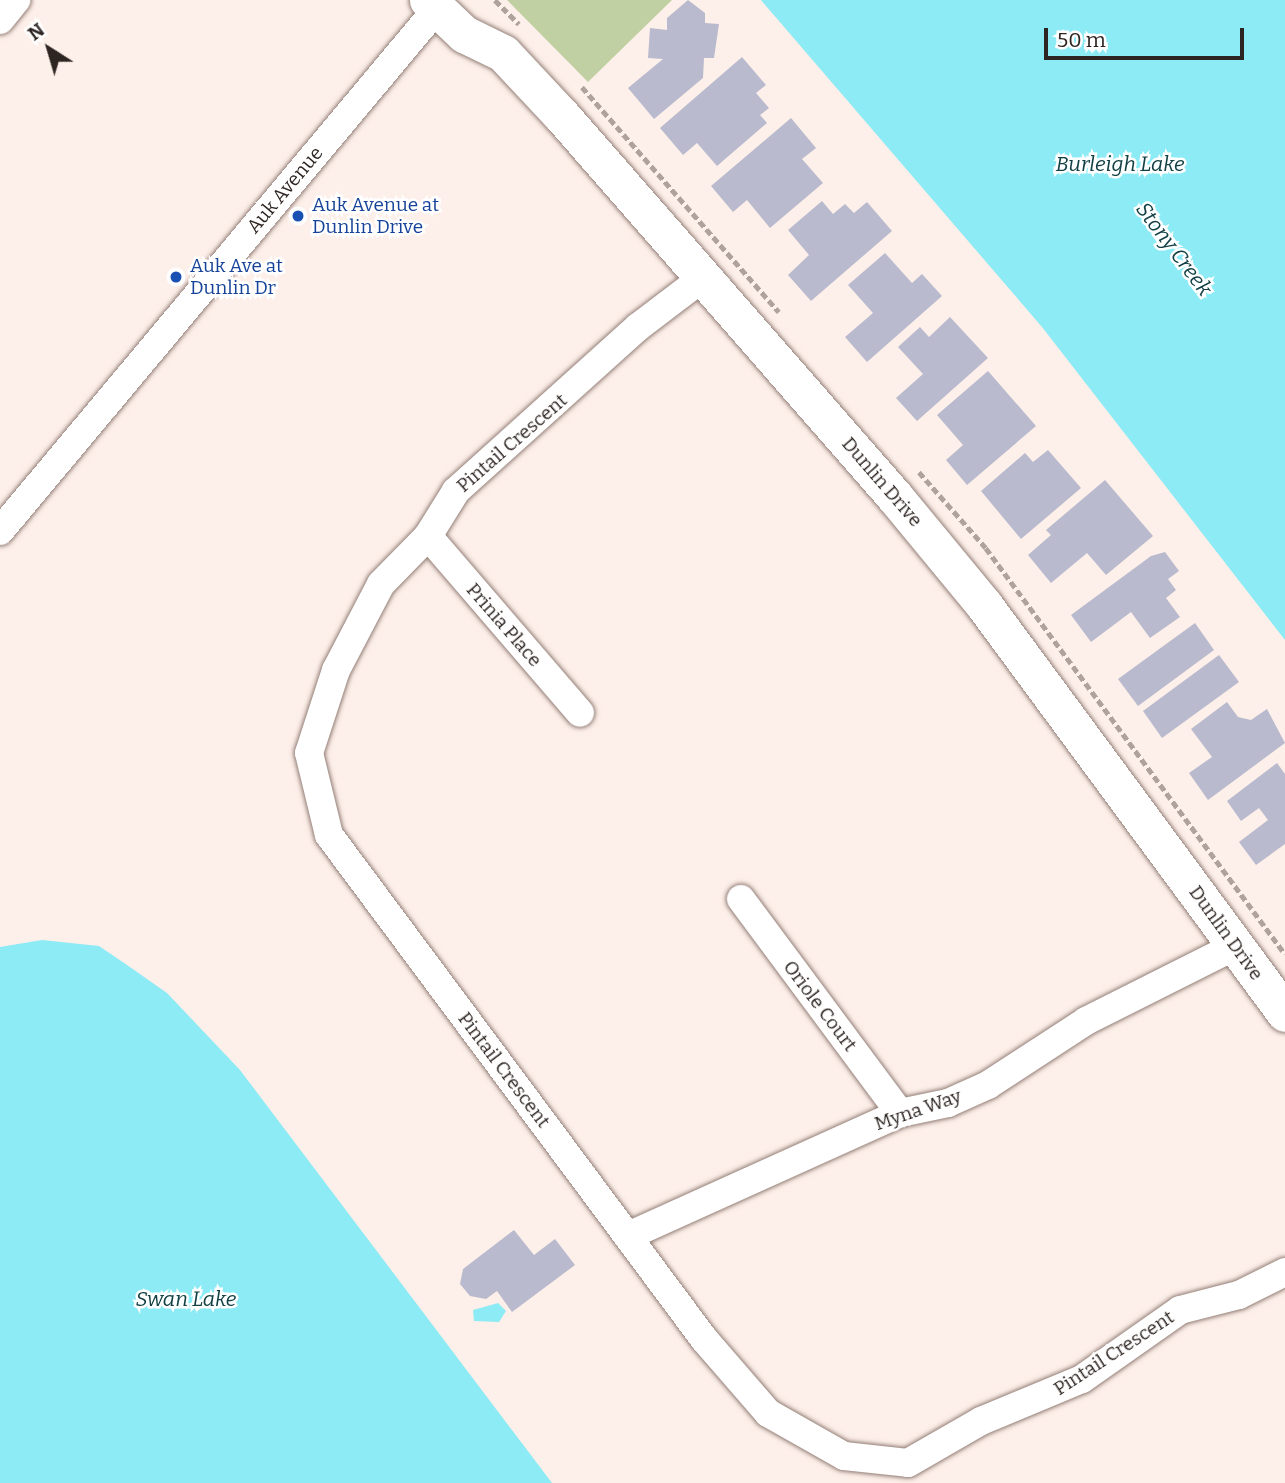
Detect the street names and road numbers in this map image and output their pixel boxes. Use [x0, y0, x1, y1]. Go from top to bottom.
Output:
street label: Auk Avenue [242, 142, 328, 238]
street label: Pintail Crescent [452, 389, 572, 497]
street label: Dunlin Drive [837, 433, 927, 531]
street label: Prinia Place [462, 579, 546, 671]
street label: Dunlin Drive [1184, 881, 1268, 985]
street label: Oriole Court [778, 956, 862, 1056]
street label: Pintail Crescent [453, 1008, 555, 1132]
street label: Myna Way [872, 1085, 964, 1135]
street label: Pintail Crescent [1050, 1306, 1178, 1400]

